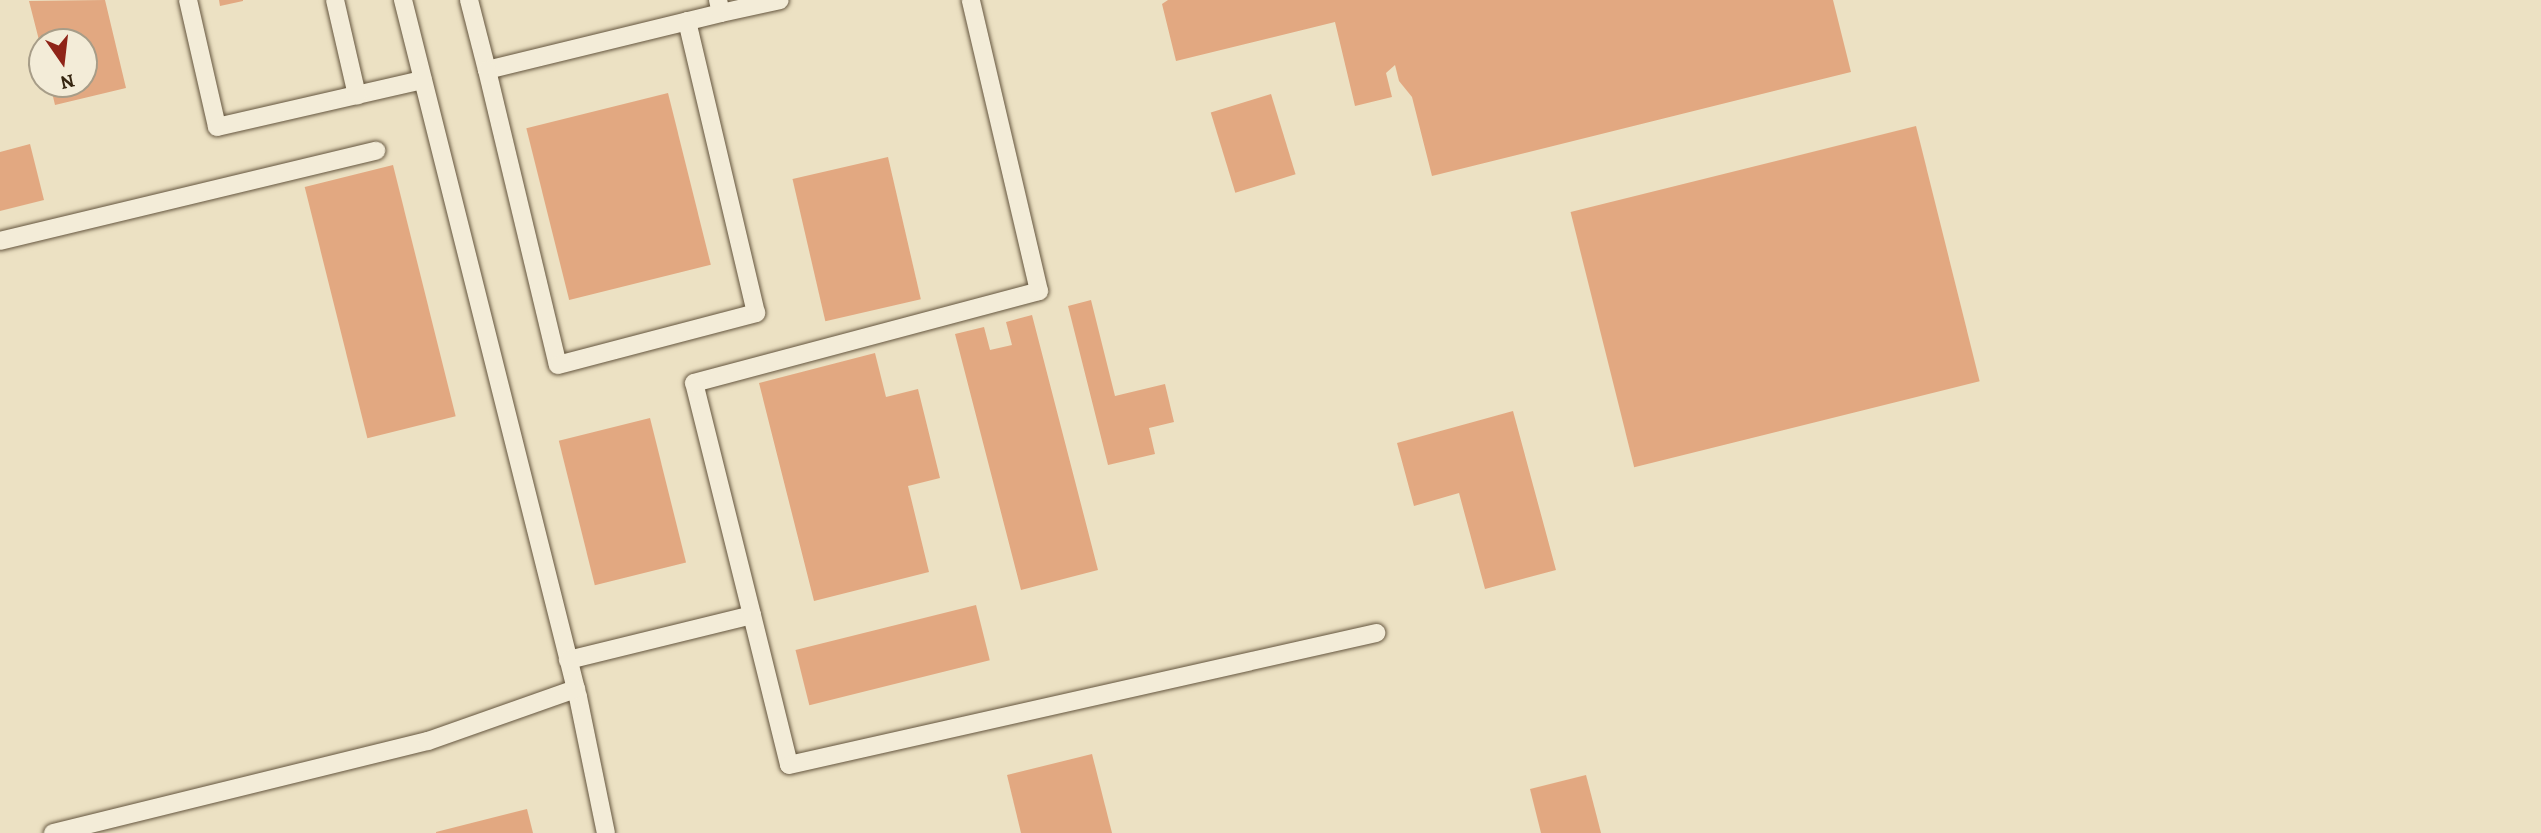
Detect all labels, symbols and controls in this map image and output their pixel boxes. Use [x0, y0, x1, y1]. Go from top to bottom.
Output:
north arrow [28, 28, 98, 98]
text: N [58, 67, 77, 96]

